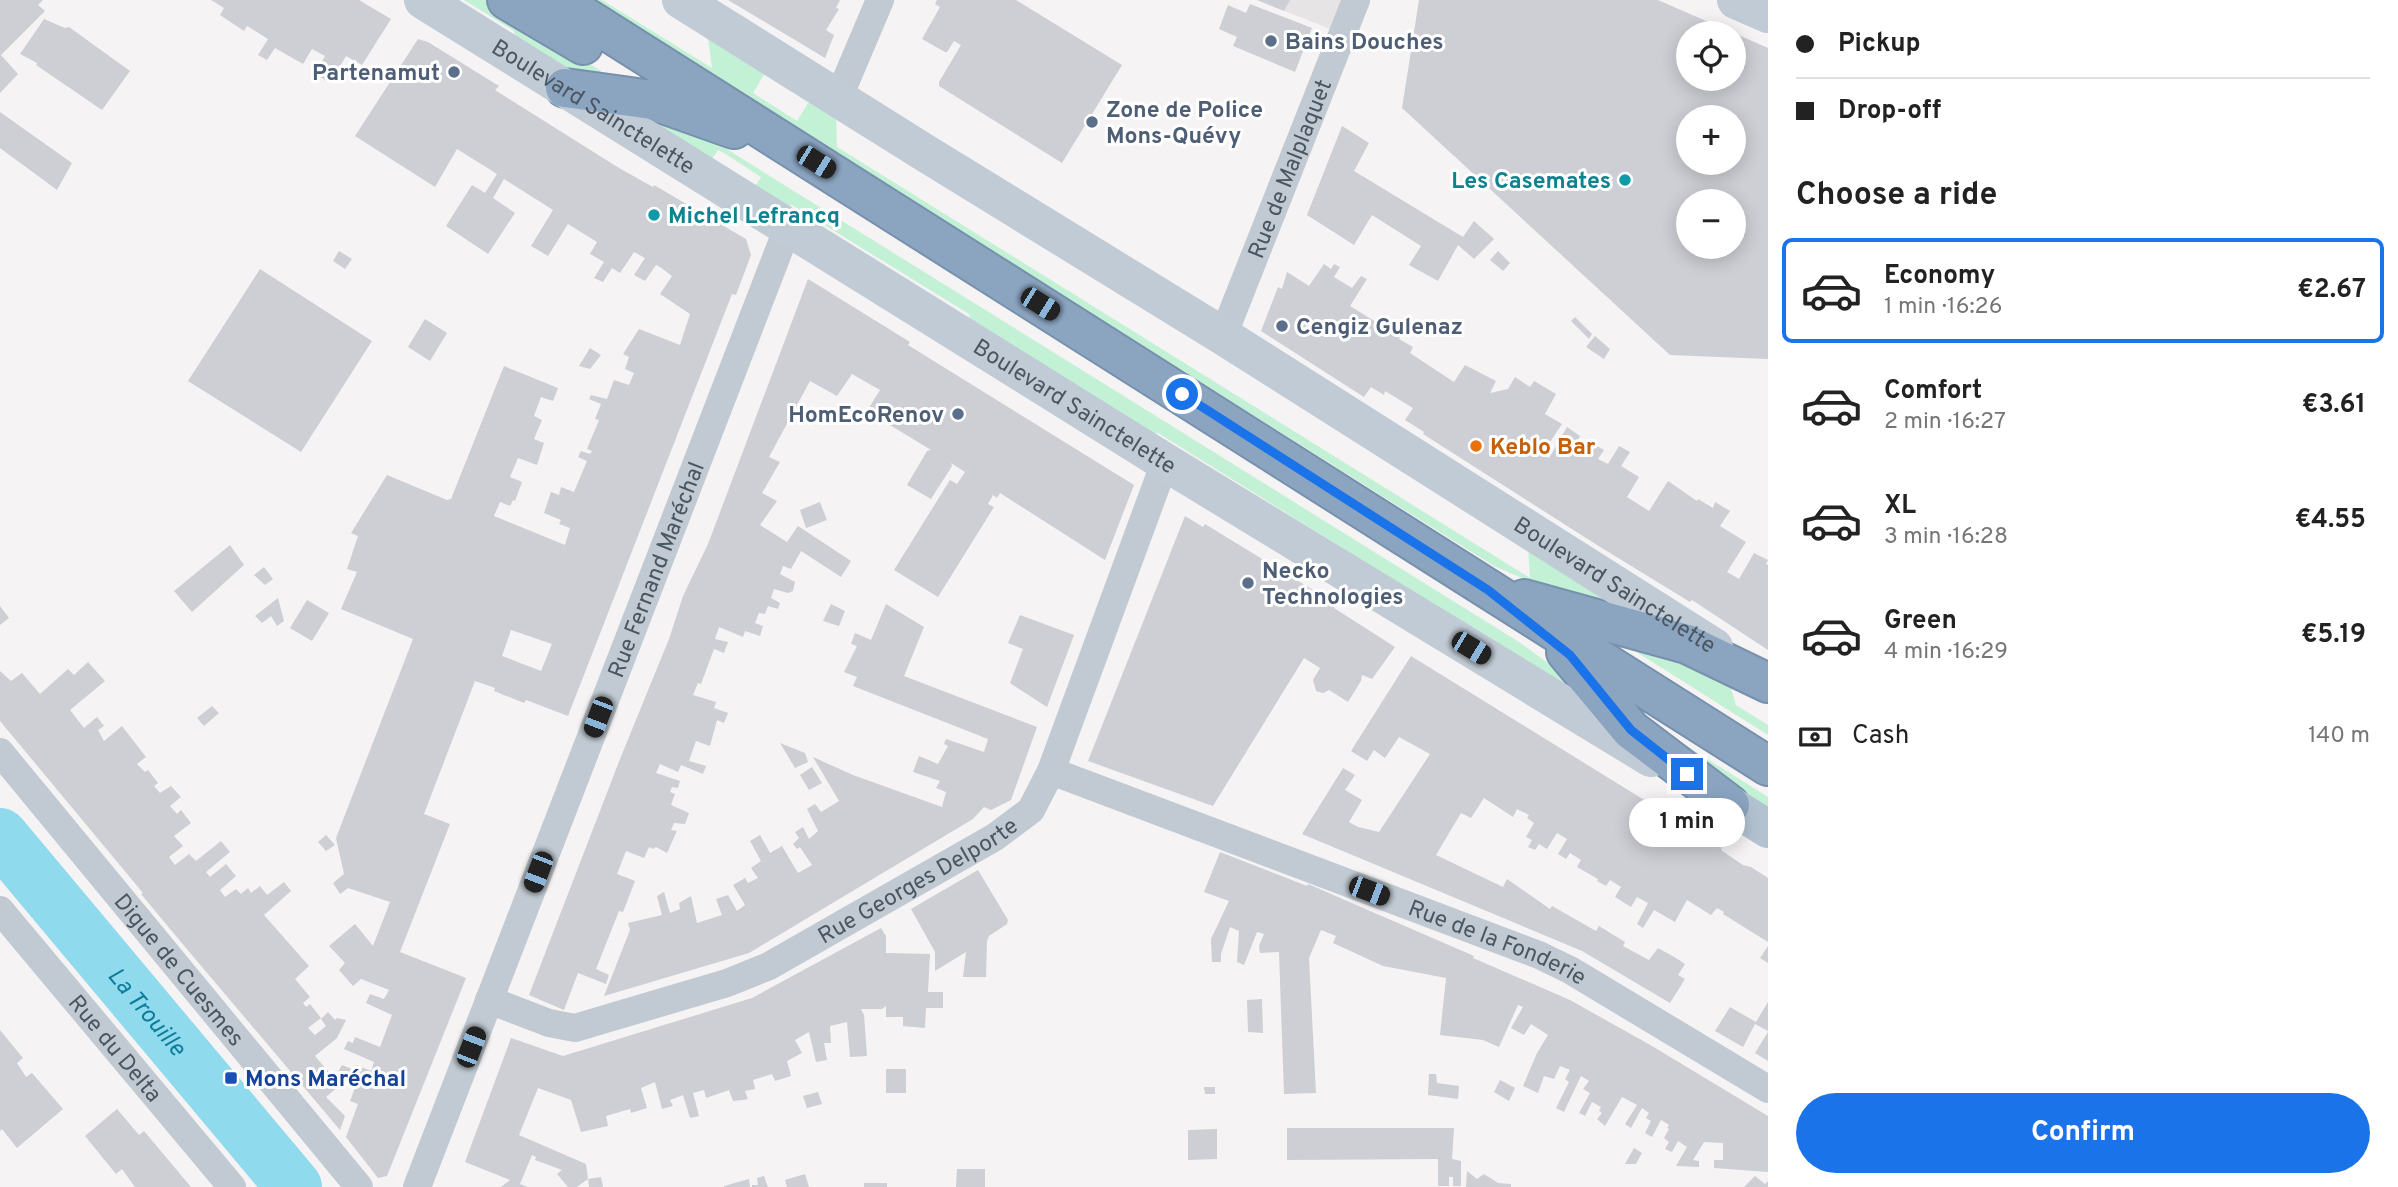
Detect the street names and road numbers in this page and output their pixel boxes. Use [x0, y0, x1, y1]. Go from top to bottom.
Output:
street label: Boulevard Sainctelette [485, 34, 699, 183]
street label: Rue de Malplaquet [1243, 76, 1340, 263]
street label: Boulevard Sainctelette [967, 334, 1181, 482]
street label: Rue Fernand Maréchal [603, 458, 713, 682]
street label: Boulevard Sainctelette [1507, 512, 1721, 661]
street label: Rue Georges Delporte [814, 813, 1025, 952]
street label: Digue de Cuesmes [106, 889, 249, 1053]
street label: Rue de la Fonderie [1404, 895, 1591, 993]
street label: Rue du Delta [60, 990, 167, 1109]

